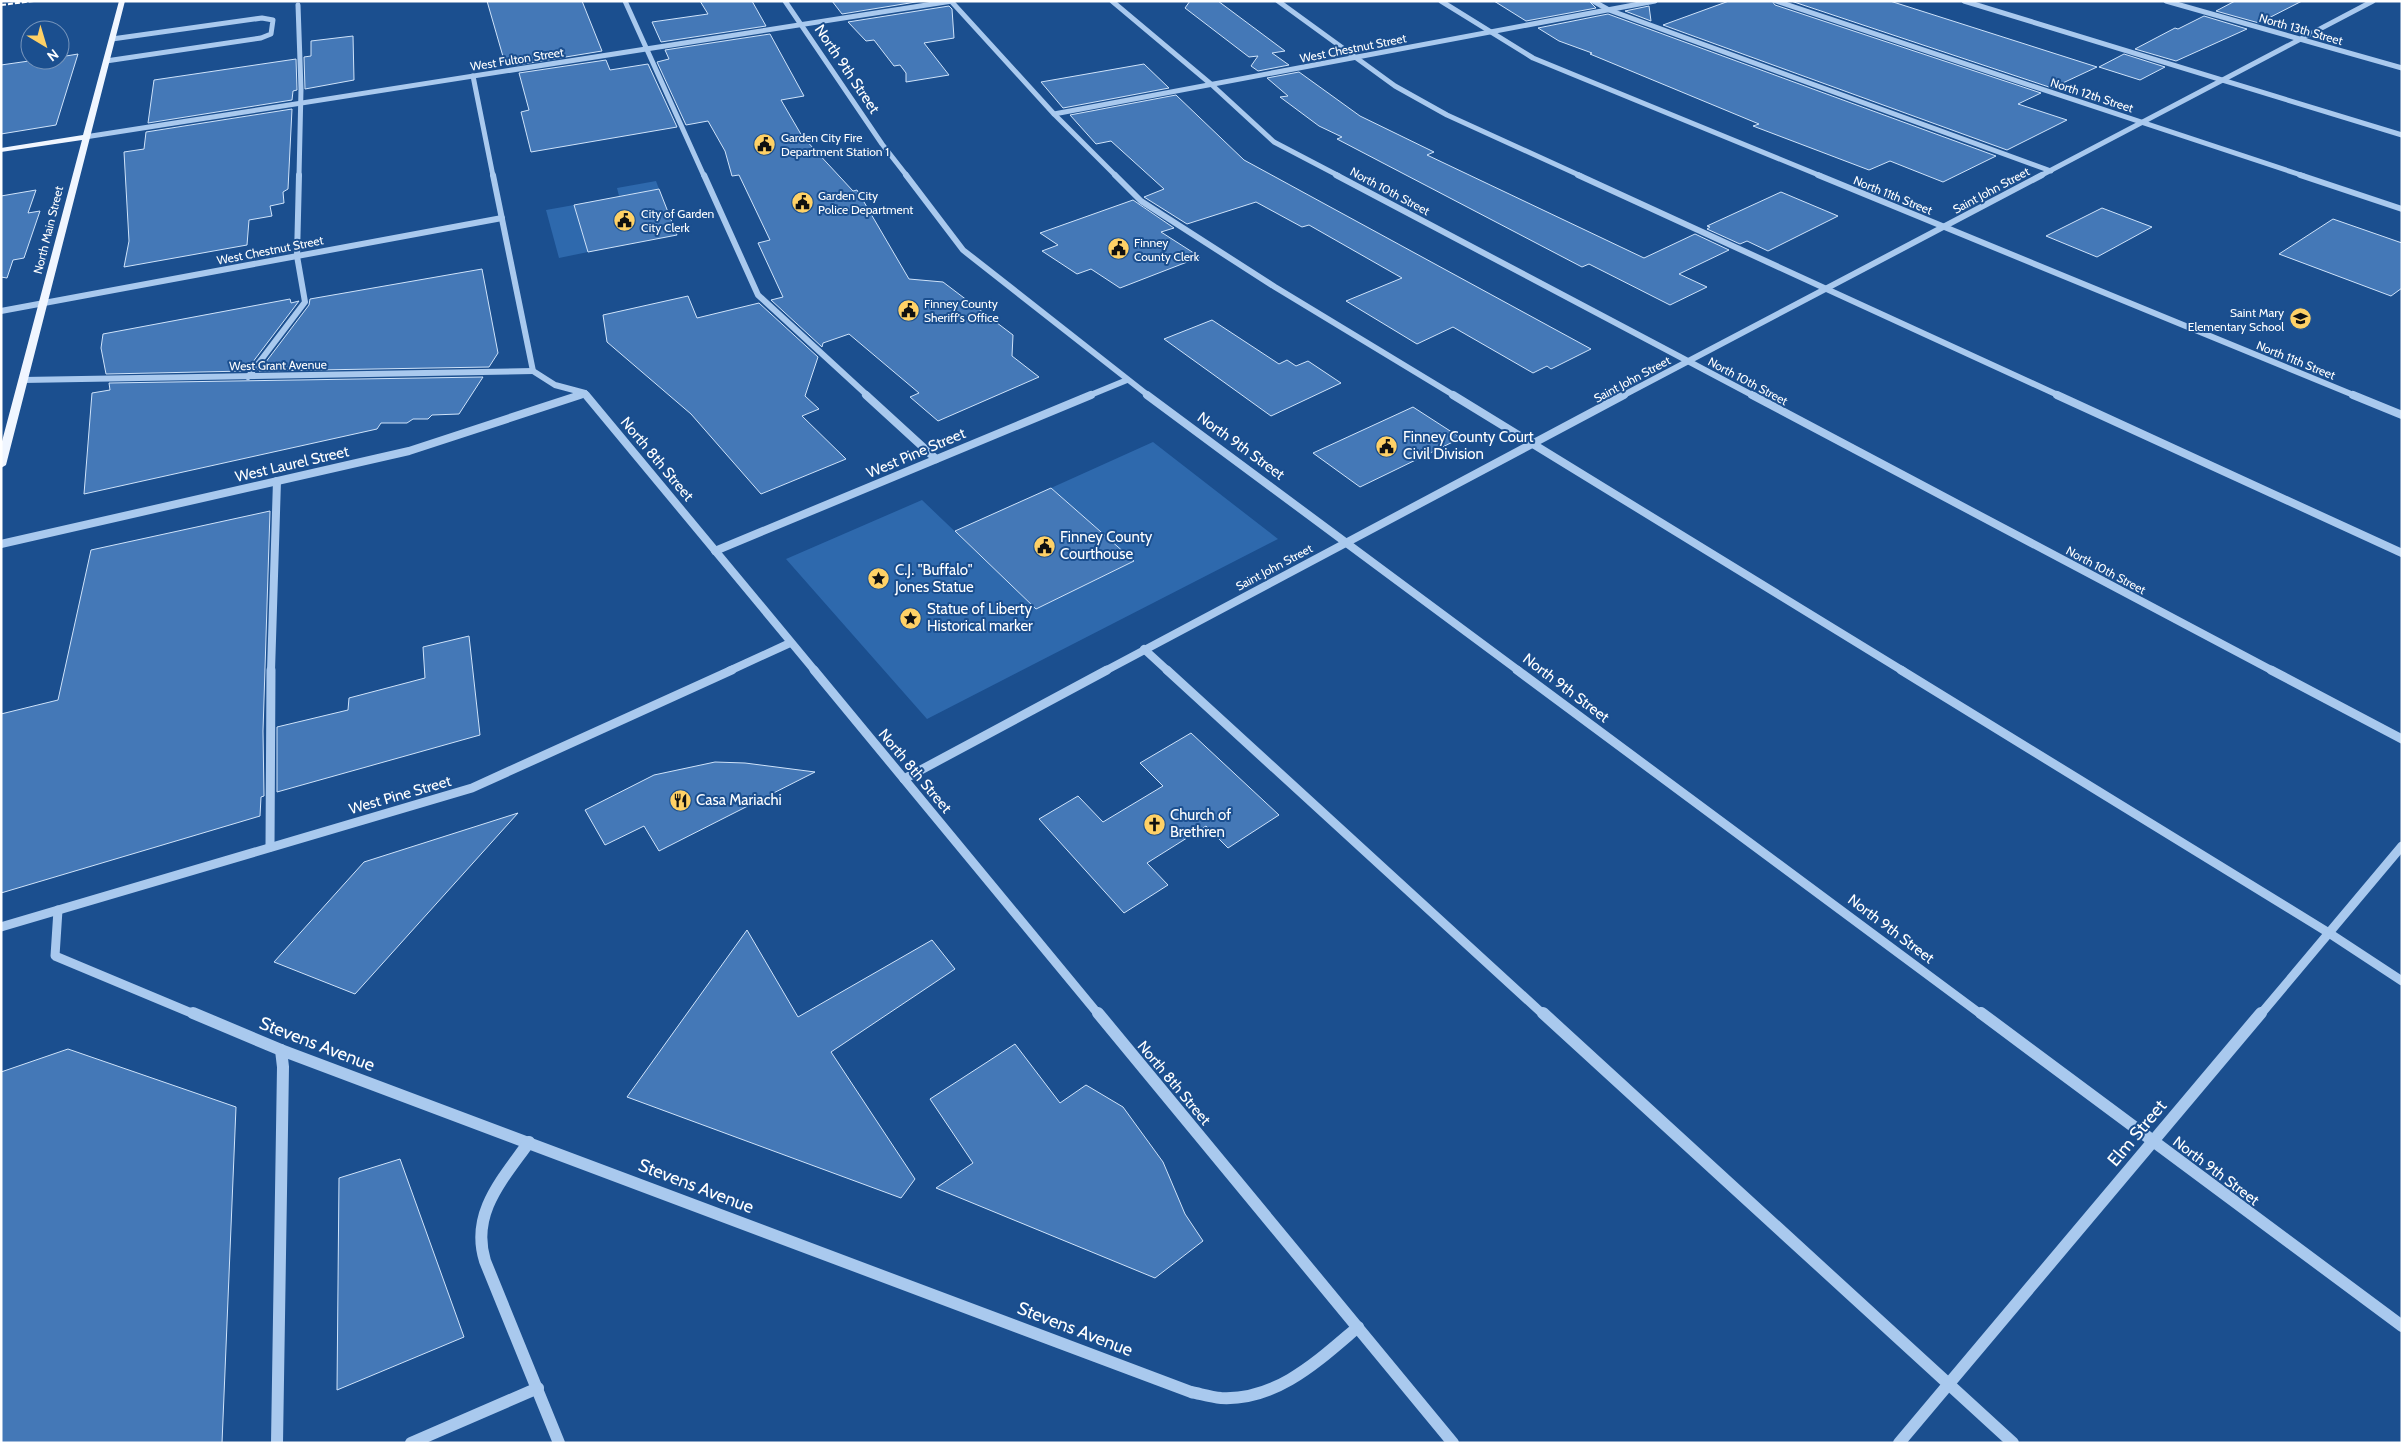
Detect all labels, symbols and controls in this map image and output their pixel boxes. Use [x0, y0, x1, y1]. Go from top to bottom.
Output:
street label: North 13th Street [2257, 10, 2345, 48]
north arrow [20, 20, 70, 70]
street label: North 9th Street [811, 21, 883, 117]
street label: West Chestnut Street [1298, 30, 1408, 66]
street label: West Fulton Street [469, 44, 565, 74]
text: N [44, 45, 62, 65]
street label: North 12th Street [2049, 75, 2135, 115]
place label: Garden City Fire Department Station 1 [781, 130, 889, 159]
public building icon: Garden City Fire Department Station 1 [753, 132, 777, 156]
street label: Saint John Street [1950, 163, 2032, 217]
street label: North 10th Street [1347, 164, 1433, 218]
street label: North 11th Street [1851, 172, 1935, 218]
street label: North Main Street [30, 184, 66, 276]
place label: Garden City Police Department [818, 188, 913, 217]
public building icon: Garden City Police Department [790, 190, 814, 214]
place label: City of Garden City Clerk [641, 206, 715, 235]
public building icon: City of Garden City Clerk [613, 208, 637, 232]
street label: West Chestnut Street [215, 232, 325, 268]
place label: Finney County Clerk [1134, 235, 1200, 264]
public building icon: Finney County Clerk [1106, 237, 1130, 261]
place label: Finney County Sheriff's Office [924, 296, 999, 325]
public building icon: Finney County Sheriff's Office [896, 298, 920, 322]
place label: Saint Mary Elementary School [2188, 305, 2284, 334]
school or university icon: Saint Mary Elementary School [2288, 307, 2312, 331]
street label: North 11th Street [2254, 337, 2338, 383]
street label: Saint John Street [1591, 352, 1673, 406]
street label: North 10th Street [1705, 354, 1791, 408]
street label: West Grant Avenue [229, 357, 327, 373]
street label: North 9th Street [1194, 408, 1288, 484]
street label: North 8th Street [617, 413, 697, 505]
street label: West Pine Street [864, 424, 968, 482]
place label: Finney County Court Civil Division [1403, 428, 1534, 463]
public building icon: Finney County Court Civil Division [1375, 434, 1399, 458]
street label: West Laurel Street [233, 442, 351, 486]
place label: Finney County Courthouse [1060, 528, 1153, 563]
public building icon: Finney County Courthouse [1032, 534, 1056, 558]
street label: Saint John Street [1233, 540, 1315, 594]
street label: North 10th Street [2063, 543, 2149, 597]
place label: C.J. "Buffalo" Jones Statue [894, 561, 974, 596]
place icon: C.J. "Buffalo" Jones Statue [867, 567, 891, 591]
place label: Statue of Liberty Historical marker [927, 600, 1033, 635]
place icon: Statue of Liberty Historical marker [899, 606, 923, 630]
street label: North 9th Street [1519, 650, 1613, 726]
street label: North 8th Street [875, 725, 955, 817]
street label: West Pine Street [347, 772, 453, 818]
restaurant icon: Casa Mariachi [668, 788, 692, 812]
place label: Casa Mariachi [696, 791, 782, 809]
place label: Church of Brethren [1170, 806, 1231, 841]
church icon: Church of Brethren [1142, 812, 1166, 836]
street label: North 9th Street [1844, 891, 1938, 967]
street label: Stevens Avenue [256, 1012, 378, 1076]
street label: North 8th Street [1134, 1037, 1214, 1129]
street label: Elm Street [2103, 1095, 2171, 1171]
street label: North 9th Street [2169, 1133, 2263, 1209]
street label: Stevens Avenue [635, 1154, 757, 1218]
street label: Stevens Avenue [1014, 1297, 1136, 1361]

